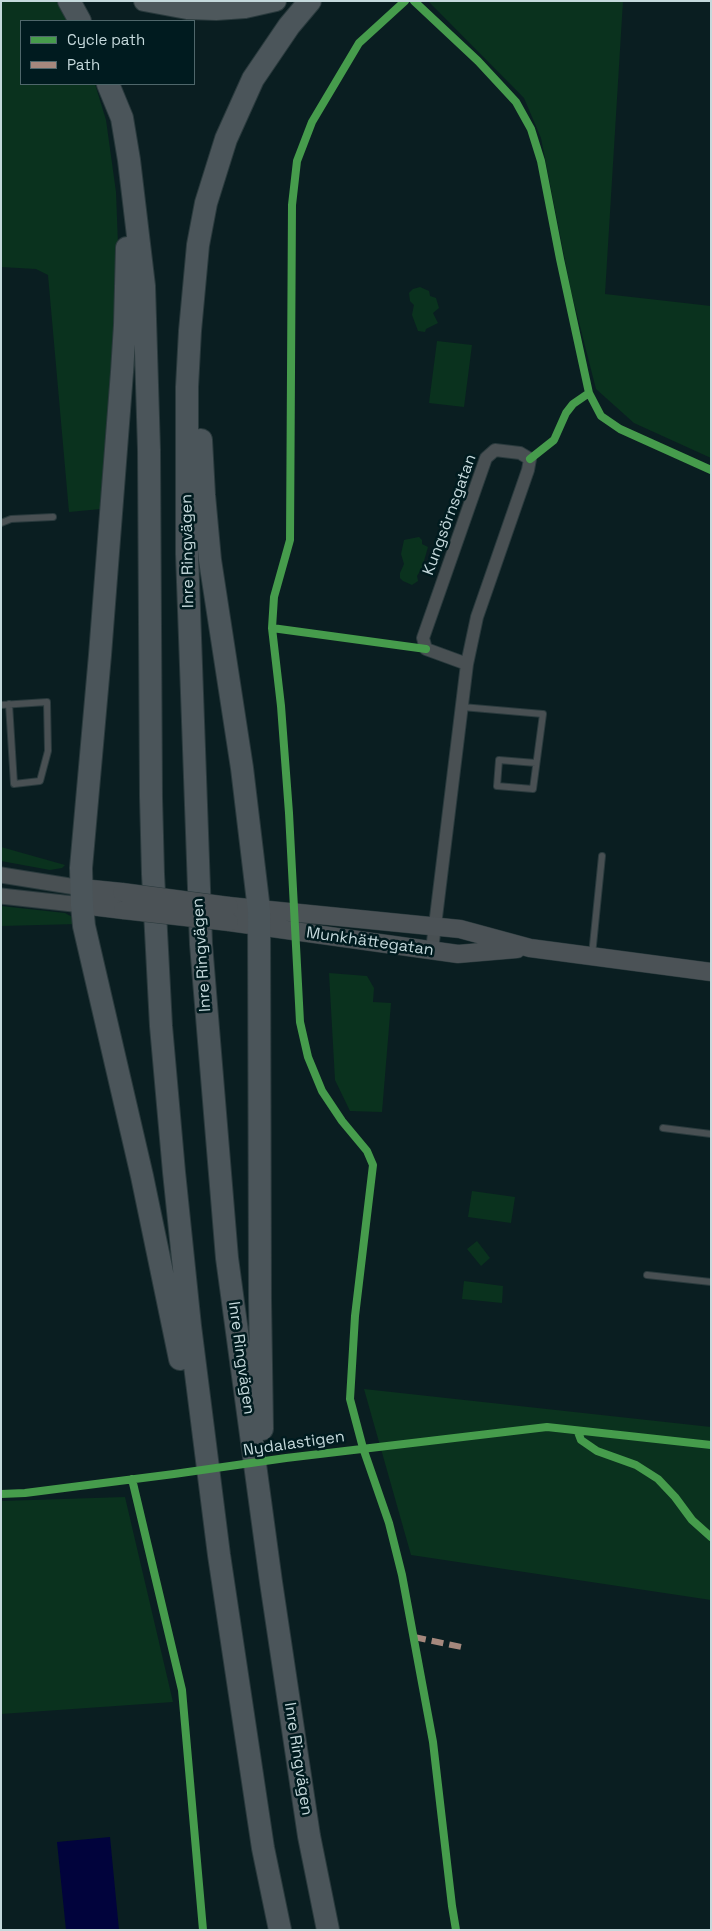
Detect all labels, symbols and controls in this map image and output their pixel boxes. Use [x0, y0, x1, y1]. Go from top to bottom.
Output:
legend [20, 20, 195, 85]
text: Cycle path [67, 30, 145, 49]
text: Path [67, 55, 100, 74]
street label: Kungsörnsgatan [419, 452, 481, 578]
street label: Inre Ringvägen [177, 494, 199, 608]
street label: Inre Ringvägen [188, 897, 216, 1013]
street label: Munkhättegatan [305, 924, 435, 960]
street label: Inre Ringvägen [224, 1300, 258, 1416]
street label: Nydalastigen [242, 1427, 346, 1461]
street label: Inre Ringvägen [280, 1701, 316, 1817]

